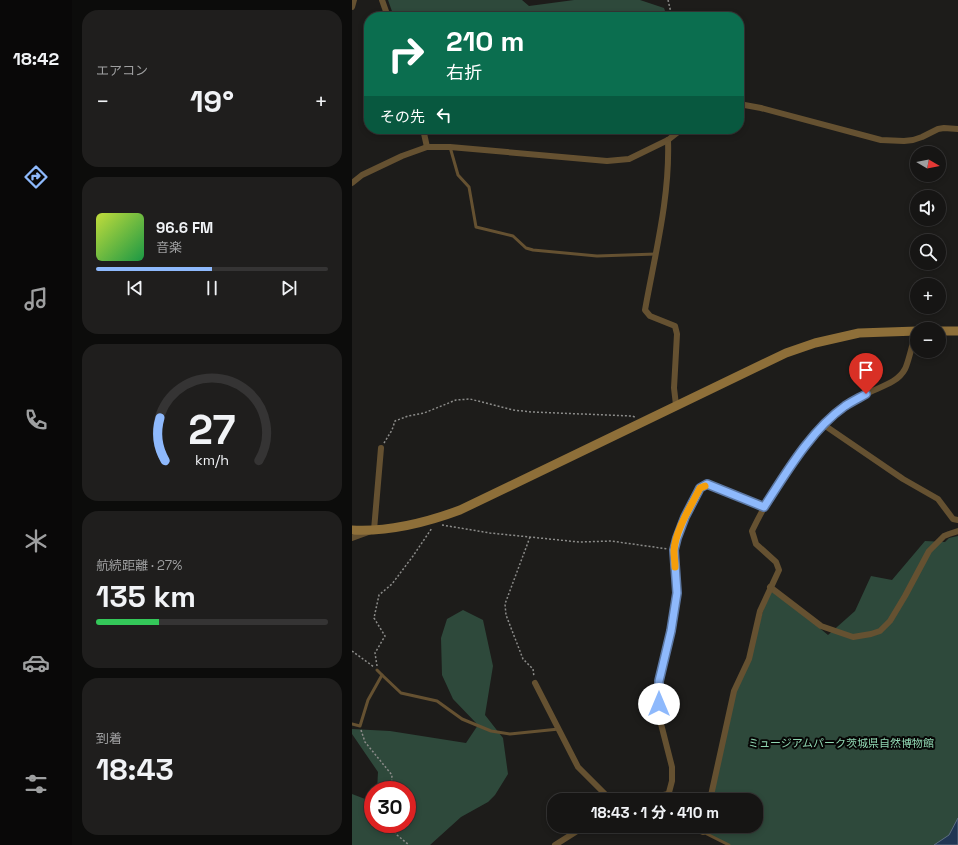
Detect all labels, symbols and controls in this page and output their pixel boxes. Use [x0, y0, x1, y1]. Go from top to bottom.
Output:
text: 210 m [446, 23, 524, 59]
icon: right [380, 28, 432, 80]
text: 18:42 [13, 47, 59, 70]
text: 右折 [446, 61, 482, 84]
text: エアコン [96, 62, 148, 79]
text: 19° [190, 82, 234, 121]
text: − [96, 87, 110, 115]
text: + [314, 87, 328, 115]
icon: left [433, 104, 455, 126]
text: その先 [380, 107, 425, 126]
north arrow [910, 146, 946, 182]
map controls [910, 146, 946, 358]
icon: directions [22, 163, 50, 191]
button: sound [910, 190, 946, 226]
text: 96.6 FM [156, 218, 213, 237]
button: search [910, 234, 946, 270]
text: 音楽 [156, 239, 182, 256]
icon: previous [124, 277, 146, 299]
icon: pause [201, 277, 223, 299]
icon: next [278, 277, 300, 299]
button: + [910, 278, 946, 314]
icon: music [22, 285, 50, 313]
button: − [910, 322, 946, 358]
pin [849, 353, 883, 394]
icon: arrive [855, 359, 877, 381]
text: 27 [188, 402, 236, 455]
icon: phone [22, 406, 50, 434]
text: km/h [195, 450, 229, 468]
icon: climate [22, 527, 50, 555]
text: 航続距離 · 27% [96, 557, 182, 574]
text: 135 km [96, 577, 196, 616]
icon: car [22, 649, 50, 677]
position arrow [638, 683, 680, 725]
text: 到着 [96, 730, 122, 747]
park label: ミュージアムパーク茨城県自然博物館 [748, 736, 934, 750]
text: 18:43 [96, 750, 174, 789]
icon: filters [22, 770, 50, 798]
speed limit sign: 30 [364, 781, 416, 833]
text: 18:43 · 1 分 · 410 m [591, 803, 719, 822]

